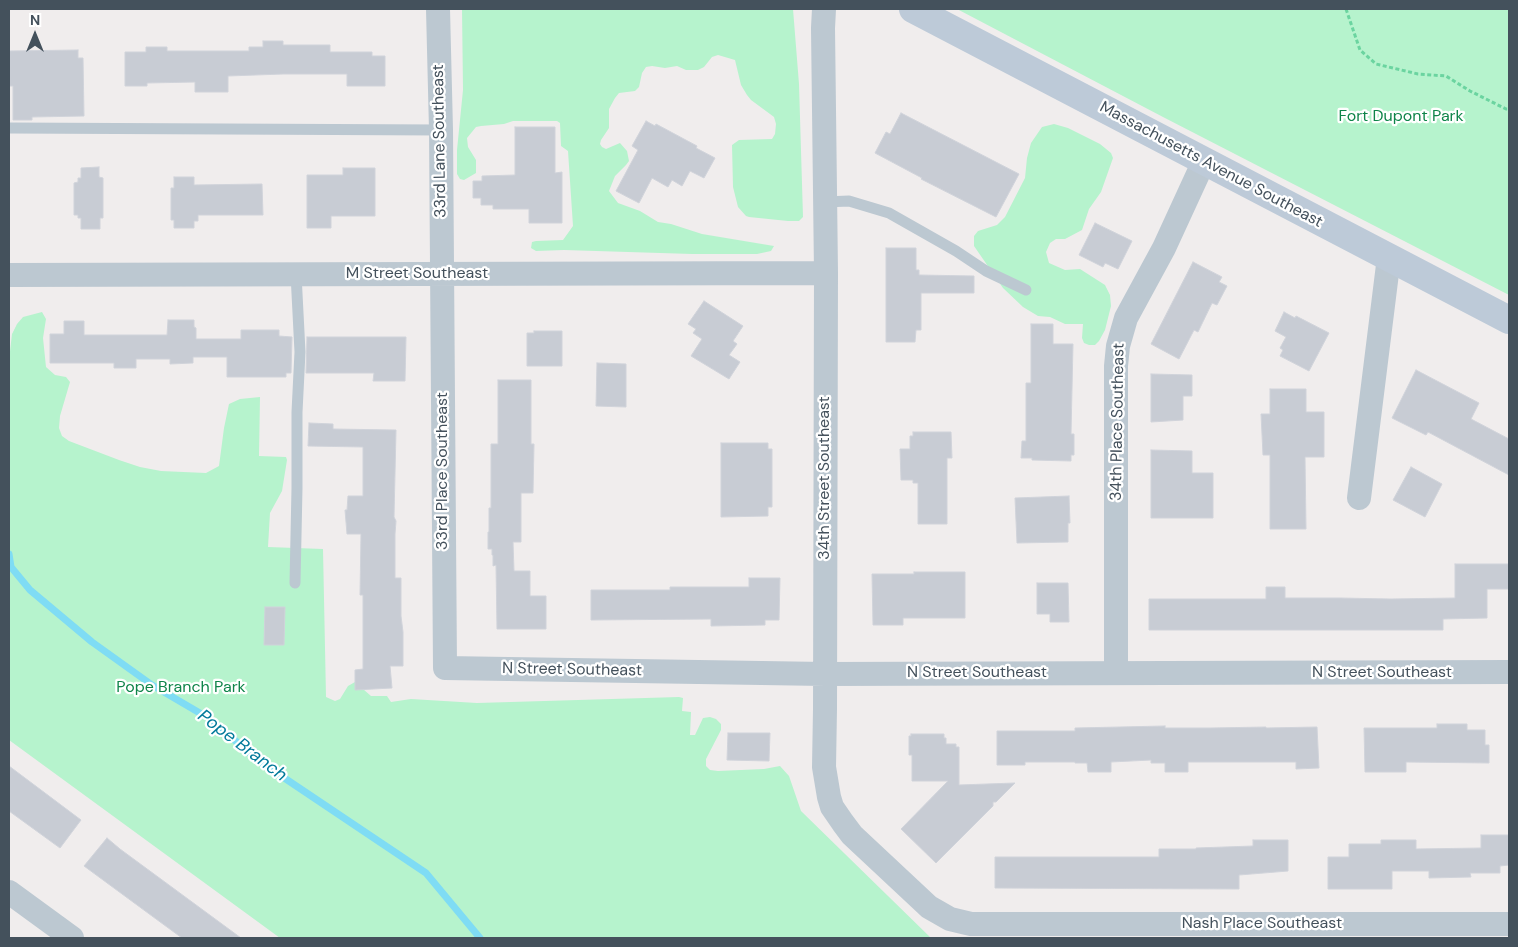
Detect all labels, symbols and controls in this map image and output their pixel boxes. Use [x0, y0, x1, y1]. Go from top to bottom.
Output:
north arrow [10, 10, 60, 60]
text: N [30, 11, 40, 29]
street label: 33rd Lane Southeast [429, 64, 451, 218]
street label: Massachusetts Avenue Southeast [1096, 98, 1326, 232]
park label: Fort Dupont Park [1338, 107, 1464, 127]
street label: M Street Southeast [346, 264, 488, 284]
street label: 34th Place Southeast [1107, 343, 1129, 501]
street label: 33rd Place Southeast [433, 392, 453, 550]
street label: 34th Street Southeast [815, 396, 835, 560]
street label: N Street Southeast [502, 659, 642, 681]
street label: N Street Southeast [907, 663, 1047, 683]
street label: N Street Southeast [1312, 663, 1452, 683]
park label: Pope Branch Park [116, 678, 246, 698]
water label: Pope Branch [193, 705, 291, 787]
street label: Nash Place Southeast [1182, 914, 1342, 934]

